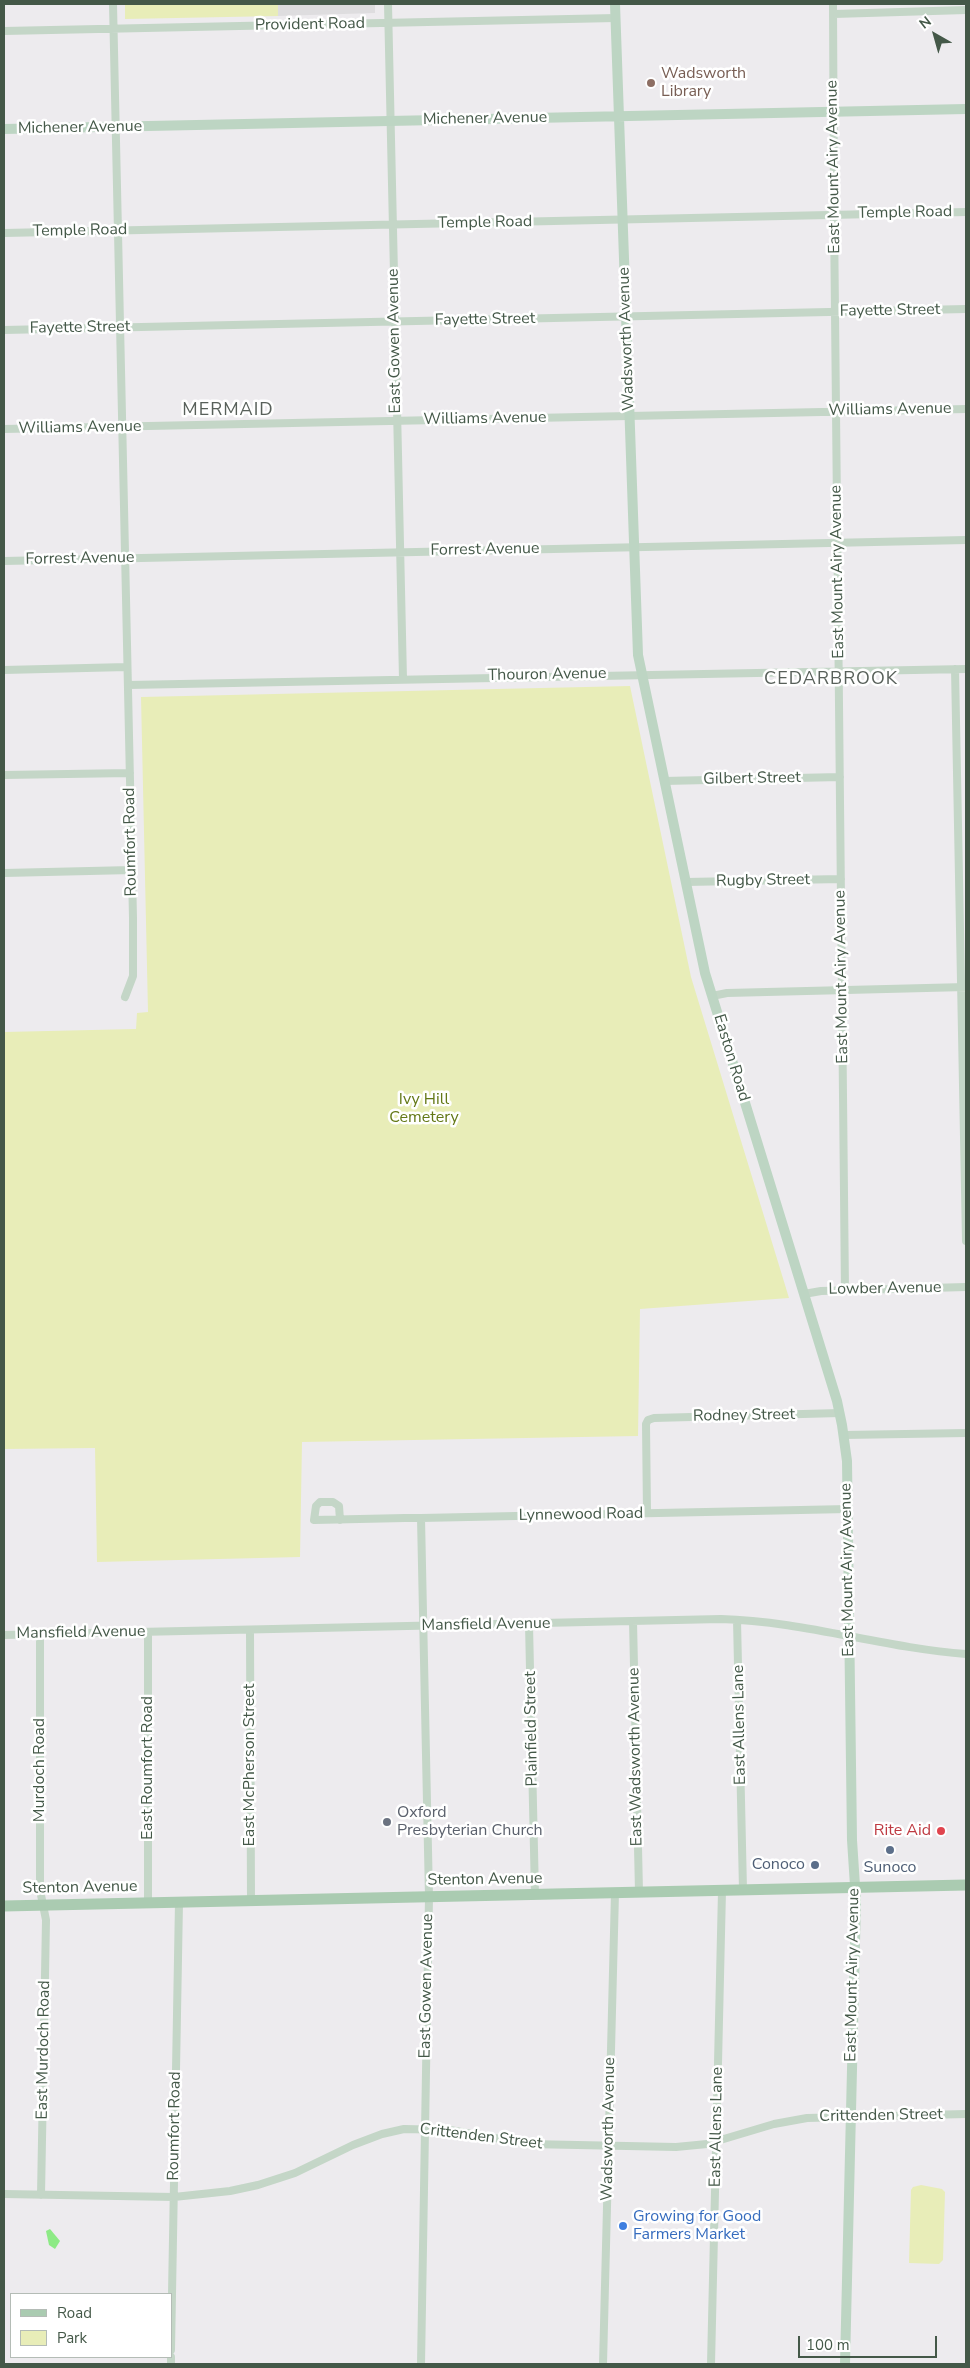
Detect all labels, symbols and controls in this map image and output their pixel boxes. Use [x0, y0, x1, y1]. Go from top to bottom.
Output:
north arrow [910, 10, 960, 60]
text: N [915, 12, 935, 34]
street label: Provident Road [255, 14, 365, 36]
place label: Wadsworth Library [661, 64, 746, 102]
marker: Wadsworth Library [645, 77, 657, 89]
street label: East Mount Airy Avenue [823, 80, 845, 254]
street label: Michener Avenue [423, 108, 547, 130]
street label: Michener Avenue [18, 117, 142, 139]
street label: Temple Road [858, 203, 952, 223]
street label: Temple Road [438, 213, 532, 233]
street label: Temple Road [33, 221, 127, 241]
street label: Wadsworth Avenue [615, 267, 639, 411]
street label: East Gowen Avenue [384, 268, 406, 414]
street label: Fayette Street [840, 301, 940, 321]
street label: Fayette Street [435, 310, 535, 330]
street label: Fayette Street [30, 318, 130, 338]
street label: Williams Avenue [828, 399, 952, 421]
district label: MERMAID [181, 400, 275, 422]
street label: Williams Avenue [423, 408, 547, 430]
street label: Williams Avenue [18, 417, 142, 439]
street label: East Mount Airy Avenue [827, 485, 849, 659]
street label: Forrest Avenue [430, 539, 540, 561]
street label: Forrest Avenue [25, 548, 135, 570]
street label: Thouron Avenue [487, 664, 607, 686]
district label: CEDARBROOK [763, 669, 899, 691]
street label: Gilbert Street [703, 769, 801, 789]
street label: Roumfort Road [120, 787, 142, 897]
street label: Rugby Street [716, 871, 810, 891]
street label: East Mount Airy Avenue [831, 890, 853, 1064]
street label: Easton Road [709, 1012, 753, 1104]
park label: Ivy Hill Cemetery [389, 1090, 459, 1128]
street label: Lowber Avenue [828, 1278, 942, 1300]
street label: Rodney Street [693, 1406, 795, 1426]
street label: East Mount Airy Avenue [837, 1483, 859, 1657]
street label: Lynnewood Road [519, 1504, 643, 1526]
street label: Mansfield Avenue [421, 1614, 551, 1636]
street label: Mansfield Avenue [16, 1622, 146, 1644]
street label: East Allens Lane [729, 1665, 751, 1785]
street label: East Wadsworth Avenue [625, 1667, 647, 1847]
street label: Plainfield Street [521, 1671, 543, 1787]
street label: East McPherson Street [240, 1684, 260, 1846]
street label: East Roumfort Road [138, 1696, 158, 1840]
street label: Murdoch Road [30, 1718, 50, 1822]
place label: Oxford Presbyterian Church [397, 1803, 542, 1841]
marker: Oxford Presbyterian Church [381, 1816, 393, 1828]
place label: Rite Aid [874, 1821, 931, 1841]
marker: Rite Aid [935, 1825, 947, 1837]
marker: Sunoco [884, 1844, 896, 1856]
place label: Conoco [752, 1855, 805, 1875]
place label: Sunoco [864, 1858, 916, 1878]
marker: Conoco [809, 1859, 821, 1871]
street label: Stenton Avenue [427, 1869, 543, 1891]
street label: Stenton Avenue [22, 1877, 138, 1899]
street label: East Mount Airy Avenue [842, 1888, 864, 2062]
street label: East Gowen Avenue [416, 1913, 438, 2059]
street label: East Murdoch Road [33, 1980, 55, 2120]
street label: Wadsworth Avenue [598, 2057, 620, 2201]
street label: East Allens Lane [706, 2067, 728, 2187]
street label: Roumfort Road [164, 2071, 186, 2181]
street label: Crittenden Street [819, 2105, 943, 2127]
street label: Crittenden Street [419, 2120, 543, 2154]
place label: Growing for Good Farmers Market [633, 2207, 761, 2245]
marker: Growing for Good Farmers Market [617, 2220, 629, 2232]
legend [10, 2293, 172, 2358]
text: Road [57, 2303, 92, 2323]
scale bar [800, 2326, 939, 2358]
text: Park [57, 2328, 87, 2348]
text: 100 m [806, 2335, 850, 2355]

